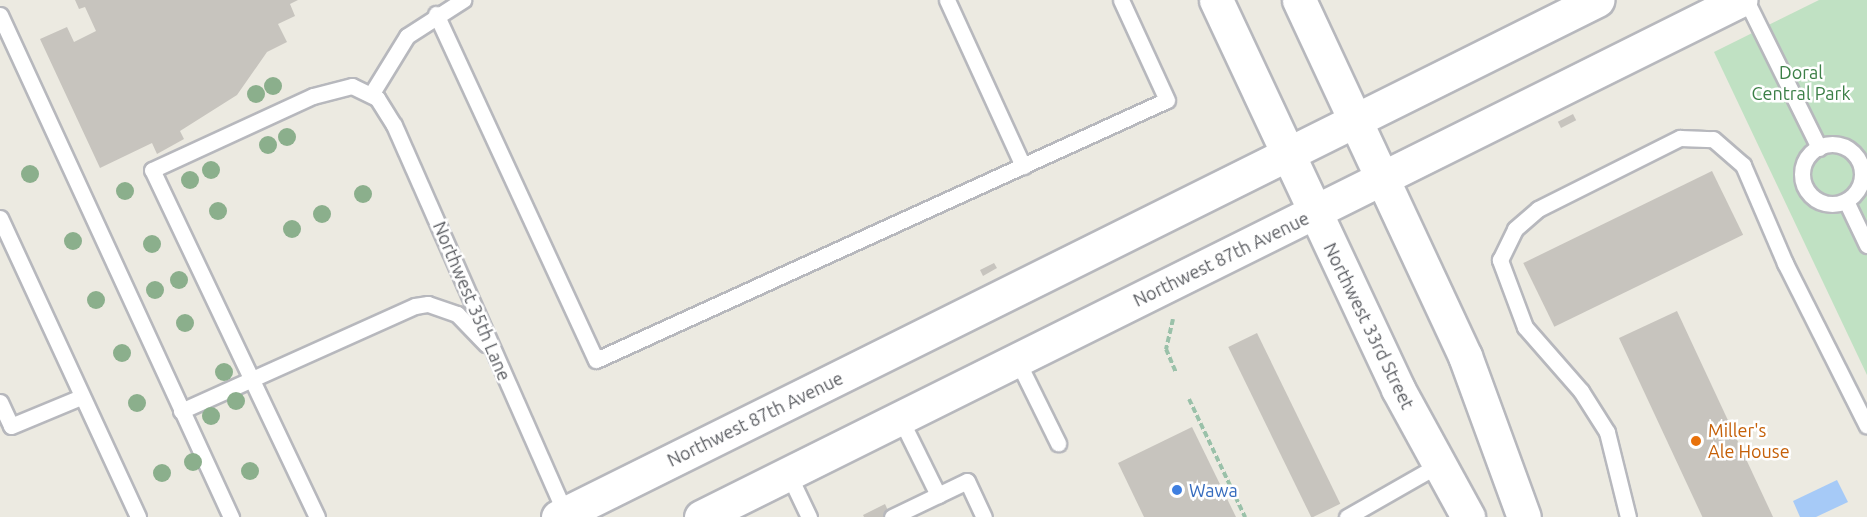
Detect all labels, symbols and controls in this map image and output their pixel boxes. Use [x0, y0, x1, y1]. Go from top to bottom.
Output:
park label: Doral Central Park [1752, 62, 1850, 104]
street label: Northwest 87th Avenue [1130, 207, 1312, 311]
street label: Northwest 35th Lane [429, 218, 515, 384]
street label: Northwest 33rd Street [1319, 239, 1419, 413]
street label: Northwest 87th Avenue [664, 367, 846, 471]
place label: Miller's Ale House [1708, 420, 1790, 462]
marker: Miller's Ale House [1689, 434, 1703, 448]
place label: Wawa [1189, 479, 1238, 501]
marker: Wawa [1170, 483, 1184, 497]

